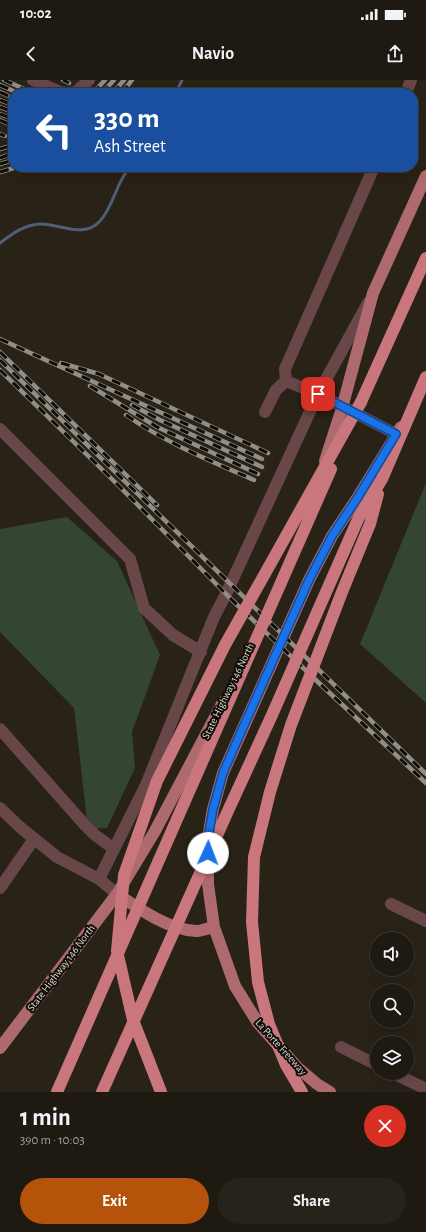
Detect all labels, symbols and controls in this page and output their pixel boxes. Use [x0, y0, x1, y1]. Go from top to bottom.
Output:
text: 10:02 [20, 6, 52, 21]
icon: back [20, 43, 42, 65]
icon: share [384, 43, 406, 65]
text: Navio [192, 45, 234, 63]
icon: left [28, 104, 80, 156]
text: 330 m [94, 105, 160, 133]
text: Ash Street [94, 138, 166, 156]
pin [301, 377, 335, 411]
icon: arrive [307, 383, 329, 405]
street label: State Highway 146 North [200, 641, 256, 741]
position arrow [187, 832, 229, 874]
street label: State Highway 146 North [25, 923, 97, 1013]
map controls [370, 932, 414, 1080]
button: sound [370, 932, 414, 976]
button: search [370, 984, 414, 1028]
street label: La Porte Freeway [253, 1017, 309, 1077]
button: layers [370, 1036, 414, 1080]
button: close [364, 1105, 406, 1147]
text: 1 min [20, 1106, 71, 1130]
text: 390 m · 10:03 [20, 1134, 85, 1147]
button: Exit [20, 1178, 209, 1224]
button: Share [217, 1178, 406, 1224]

